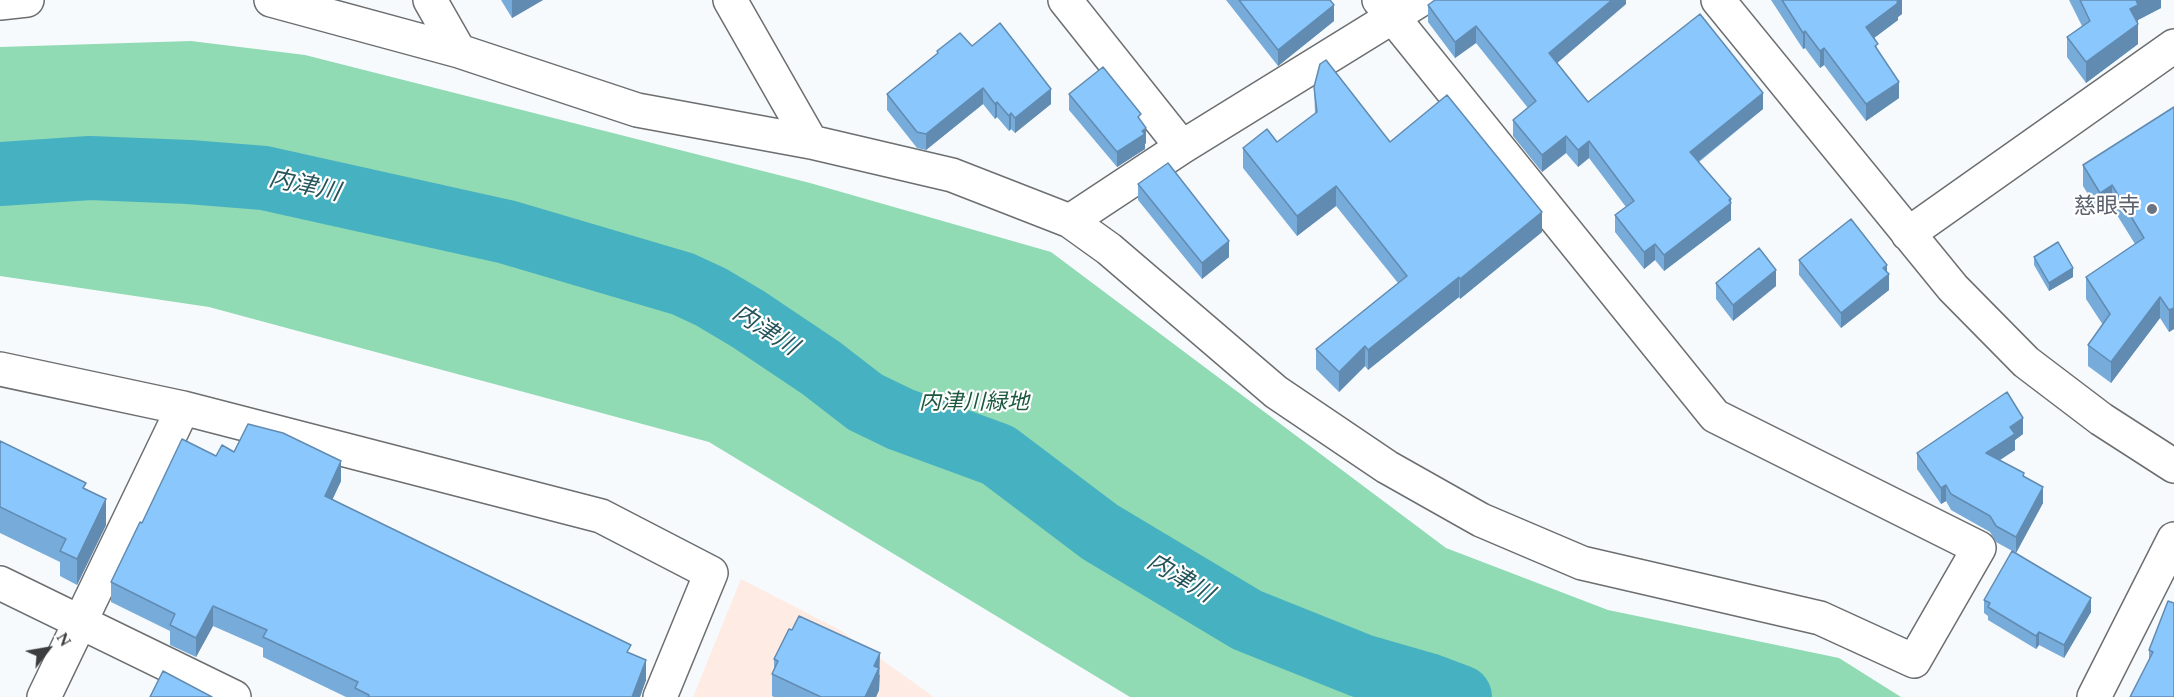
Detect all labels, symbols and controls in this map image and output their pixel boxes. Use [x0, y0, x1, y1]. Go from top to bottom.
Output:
water label: 内津川 [266, 166, 342, 210]
place label: 慈眼寺 [2074, 196, 2140, 222]
marker: 慈眼寺 [2145, 202, 2159, 216]
water label: 内津川 [726, 300, 802, 364]
park label: 内津川緑地 [919, 392, 1029, 418]
water label: 内津川 [1141, 549, 1217, 611]
north arrow [18, 619, 78, 679]
text: N [50, 628, 77, 652]

